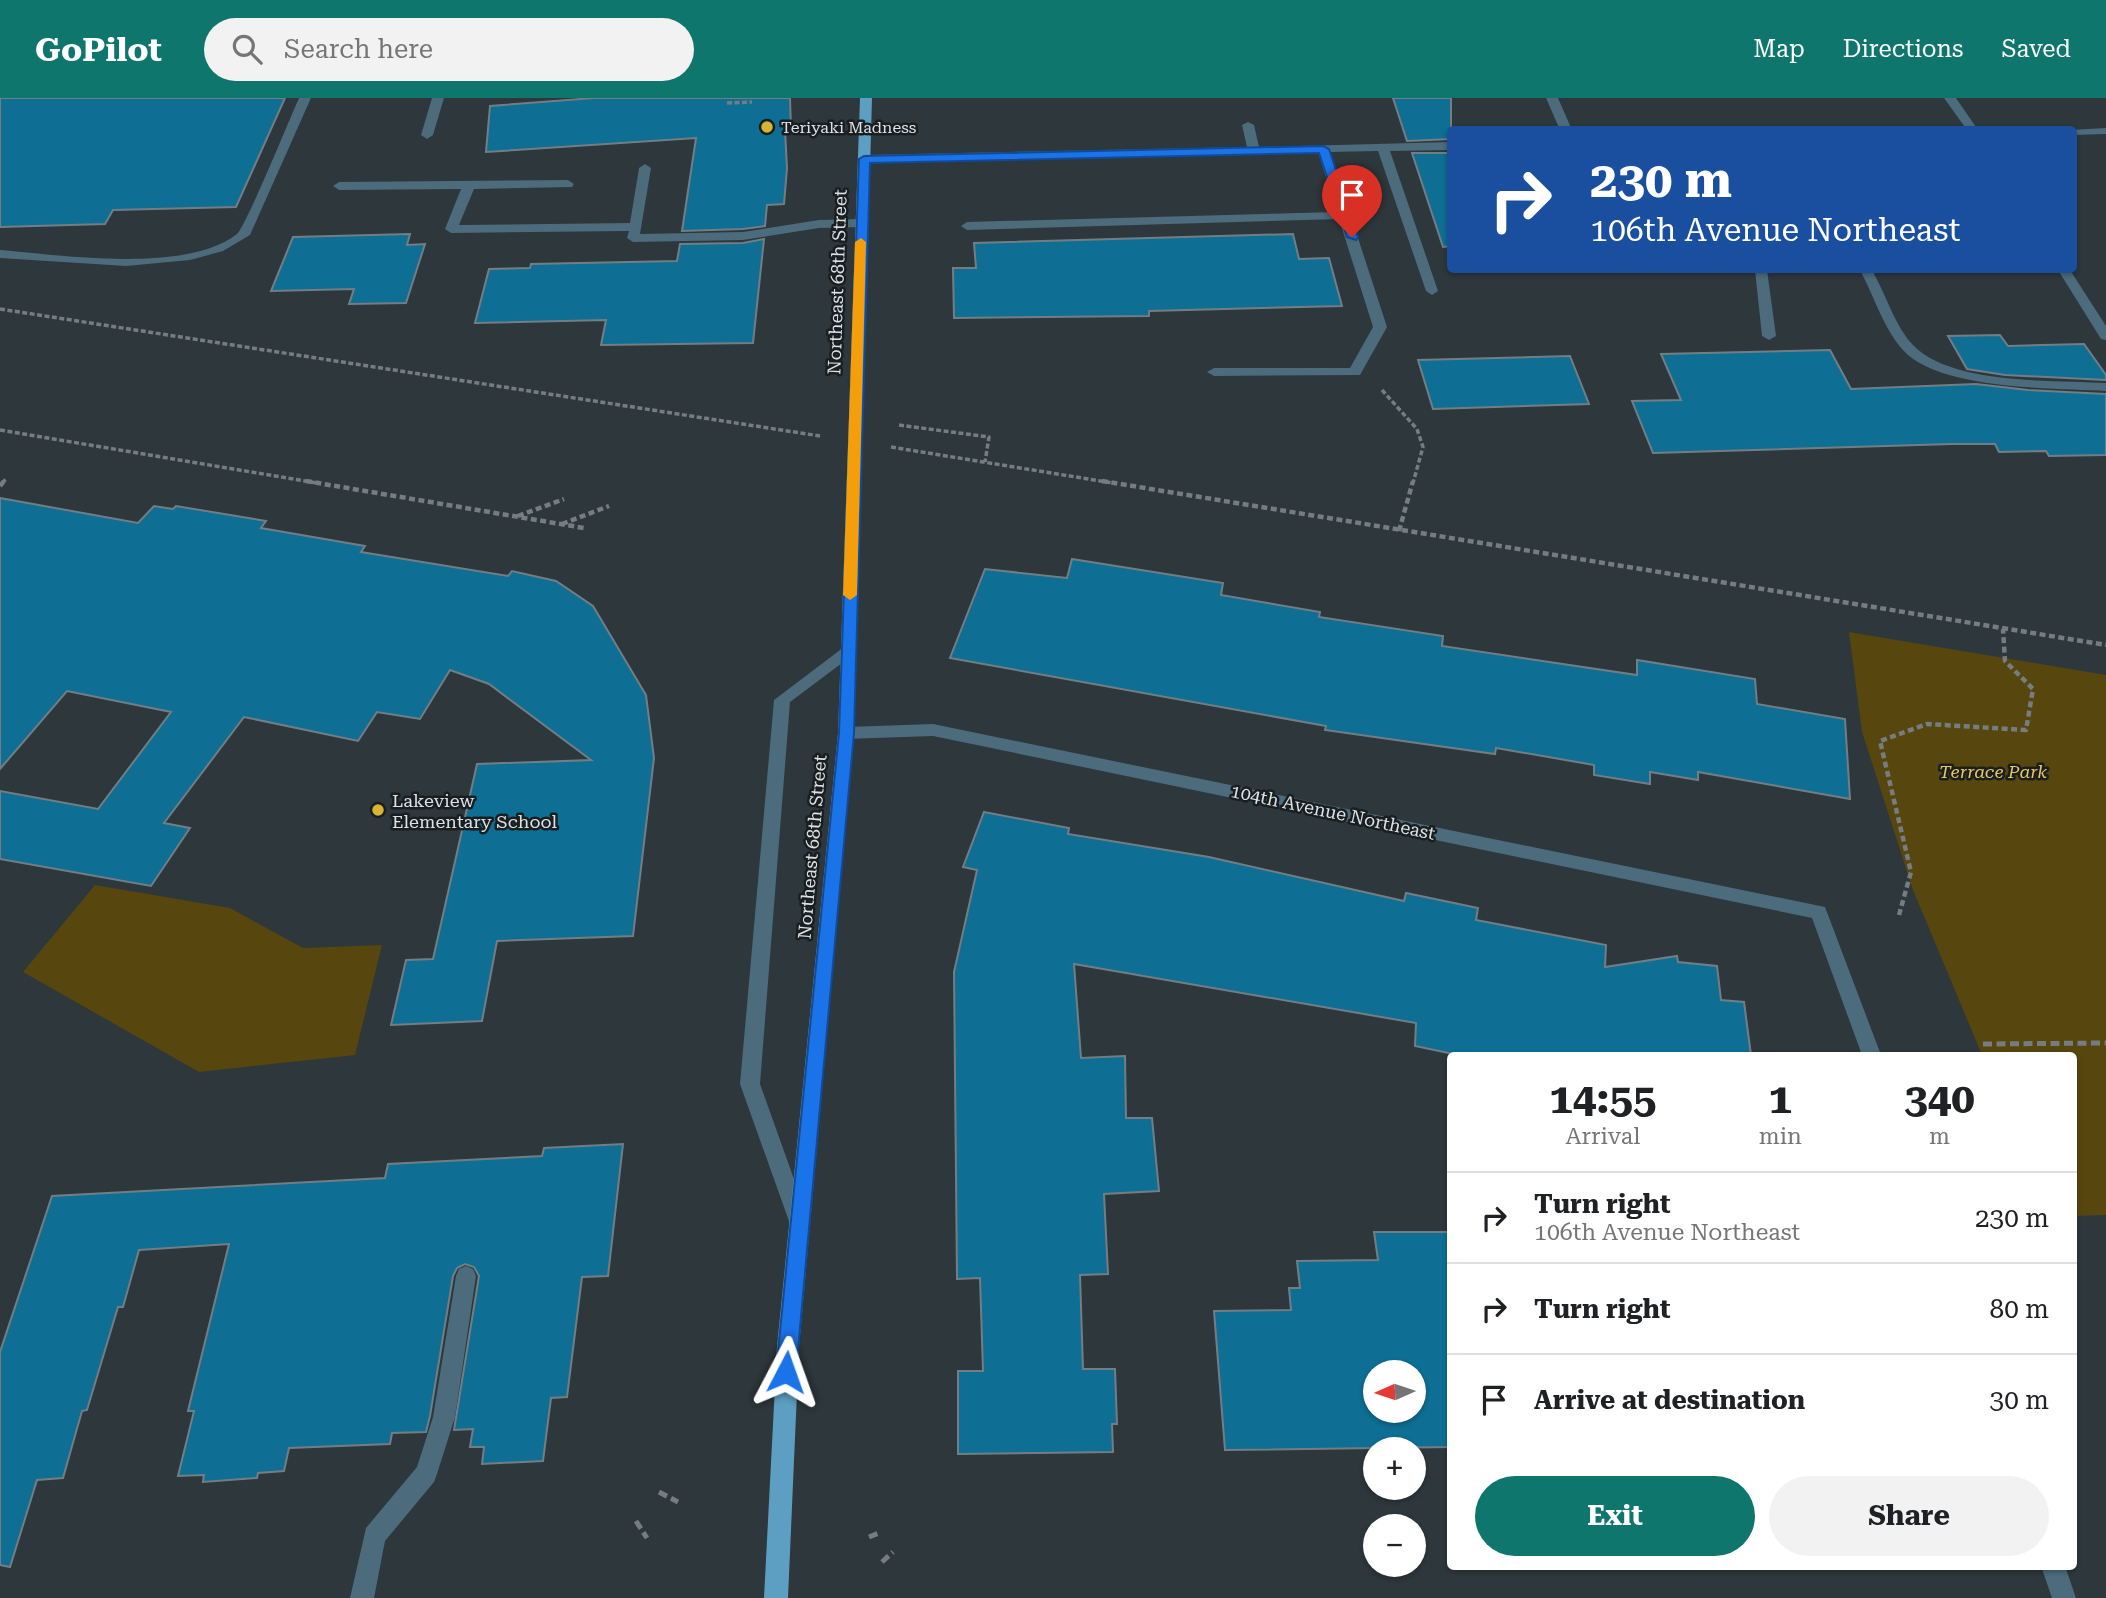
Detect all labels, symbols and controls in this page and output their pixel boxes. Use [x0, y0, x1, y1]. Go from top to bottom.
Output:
search box [204, 18, 694, 81]
text: GoPilot [35, 30, 162, 69]
icon: search [228, 30, 266, 68]
text: Search here [284, 34, 433, 64]
text: Map [1753, 35, 1805, 63]
text: Directions [1843, 35, 1963, 63]
text: Saved [2001, 35, 2071, 63]
place label: Teriyaki Madness [781, 118, 917, 137]
marker: Teriyaki Madness [759, 119, 775, 135]
text: 230 m [1590, 152, 1732, 209]
icon: right [1475, 154, 1566, 245]
pin [1322, 165, 1382, 237]
icon: arrive [1333, 176, 1371, 214]
street label: Northeast 68th Street [823, 189, 851, 375]
text: 106th Avenue Northeast [1590, 211, 1960, 249]
street label: Northeast 68th Street [793, 753, 831, 940]
park label: Terrace Park [1939, 761, 2047, 782]
street label: 104th Avenue Northeast [1229, 780, 1437, 844]
place label: Lakeview Elementary School [392, 790, 557, 832]
marker: Lakeview Elementary School [370, 802, 386, 818]
text: 14:55 [1549, 1074, 1656, 1123]
text: 1 [1769, 1074, 1792, 1123]
text: 340 [1904, 1074, 1975, 1123]
text: Arrival [1565, 1123, 1640, 1150]
text: min [1759, 1123, 1802, 1150]
text: m [1929, 1123, 1950, 1150]
text: Turn right [1534, 1189, 1670, 1219]
icon: right [1475, 1199, 1513, 1237]
text: 230 m [1975, 1203, 2049, 1233]
text: 106th Avenue Northeast [1534, 1219, 1800, 1246]
icon: right [1475, 1290, 1513, 1328]
text: Turn right [1534, 1294, 1670, 1324]
text: 80 m [1990, 1294, 2049, 1324]
position arrow [749, 1335, 823, 1409]
north arrow [1363, 1360, 1426, 1423]
map controls [1363, 1360, 1426, 1577]
icon: arrive [1475, 1381, 1513, 1419]
text: Arrive at destination [1534, 1385, 1805, 1415]
text: 30 m [1990, 1385, 2049, 1415]
button: + [1363, 1437, 1426, 1500]
button: Exit [1475, 1476, 1755, 1556]
button: Share [1769, 1476, 2049, 1556]
button: − [1363, 1514, 1426, 1577]

